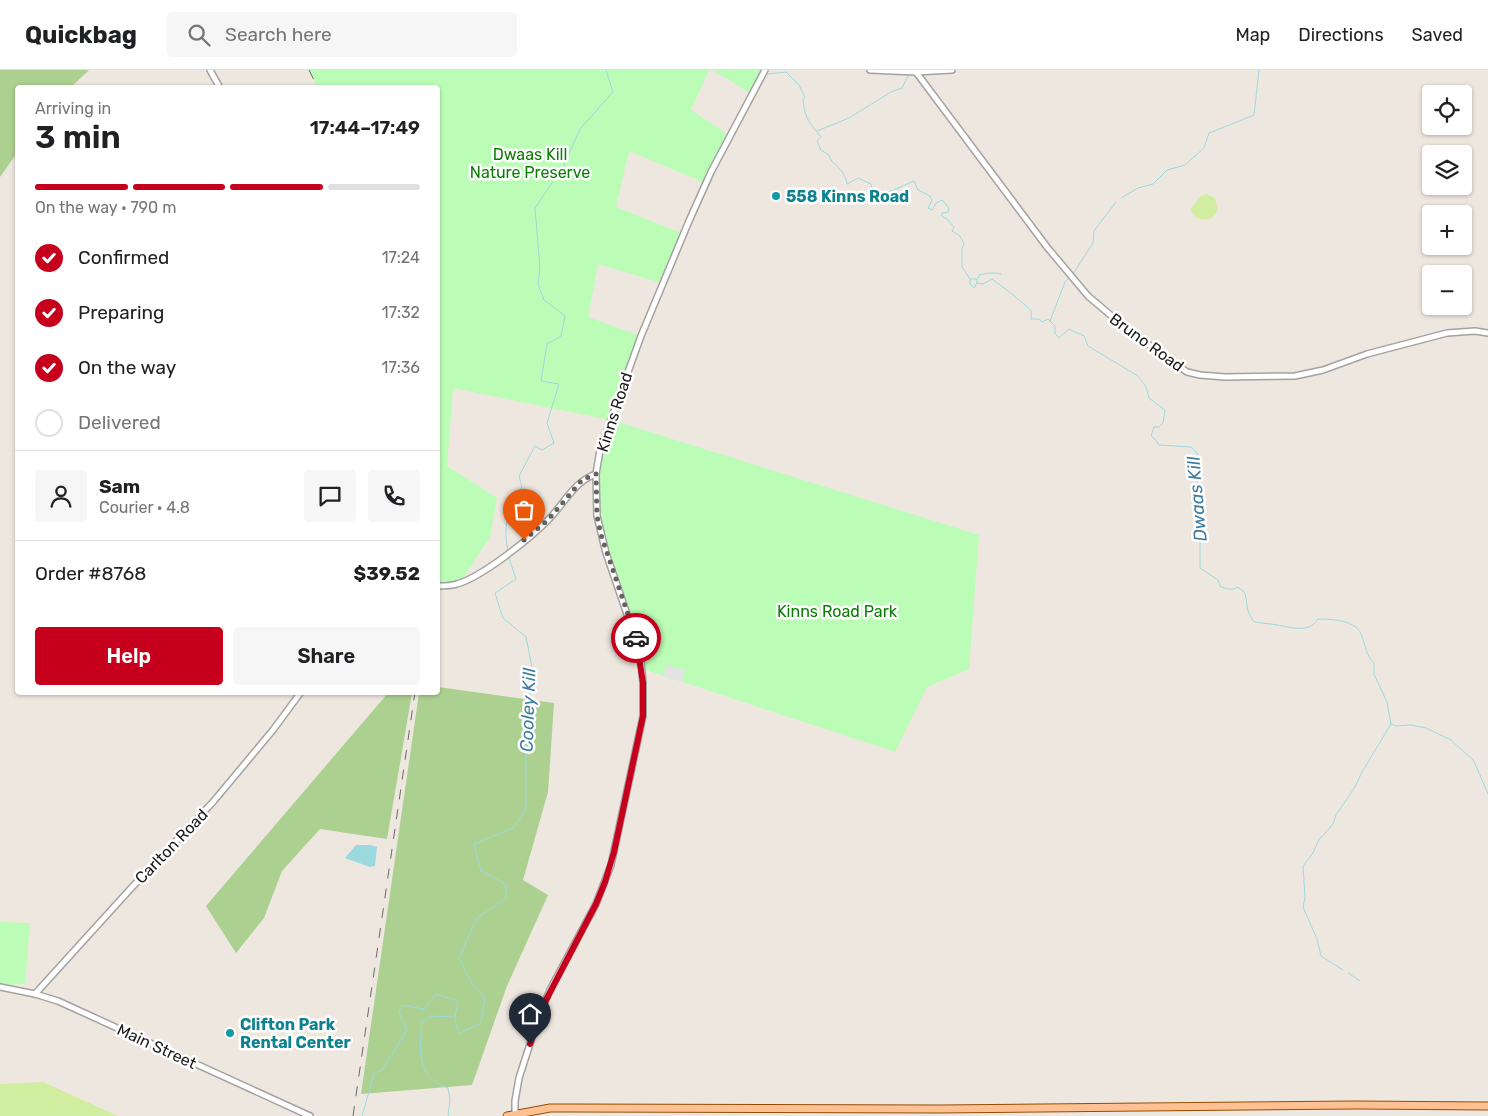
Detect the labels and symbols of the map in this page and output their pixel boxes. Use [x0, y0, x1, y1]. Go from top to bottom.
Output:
park label: Dwaas Kill Nature Preserve [470, 145, 590, 182]
place label: 558 Kinns Road [786, 187, 909, 206]
marker: 558 Kinns Road [770, 190, 782, 202]
street label: Bruno Road [1106, 309, 1188, 376]
street label: Kinns Road [593, 370, 636, 455]
water label: Dwaas Kill [1182, 455, 1212, 542]
pin [503, 489, 545, 540]
park label: Kinns Road Park [777, 602, 898, 621]
courier [611, 613, 661, 663]
water label: Cooley Kill [516, 667, 540, 753]
street label: Carlton Road [131, 805, 212, 888]
pin [509, 993, 551, 1044]
place label: Clifton Park Rental Center [240, 1015, 351, 1052]
street label: Main Street [114, 1020, 199, 1073]
marker: Clifton Park Rental Center [224, 1027, 236, 1039]

